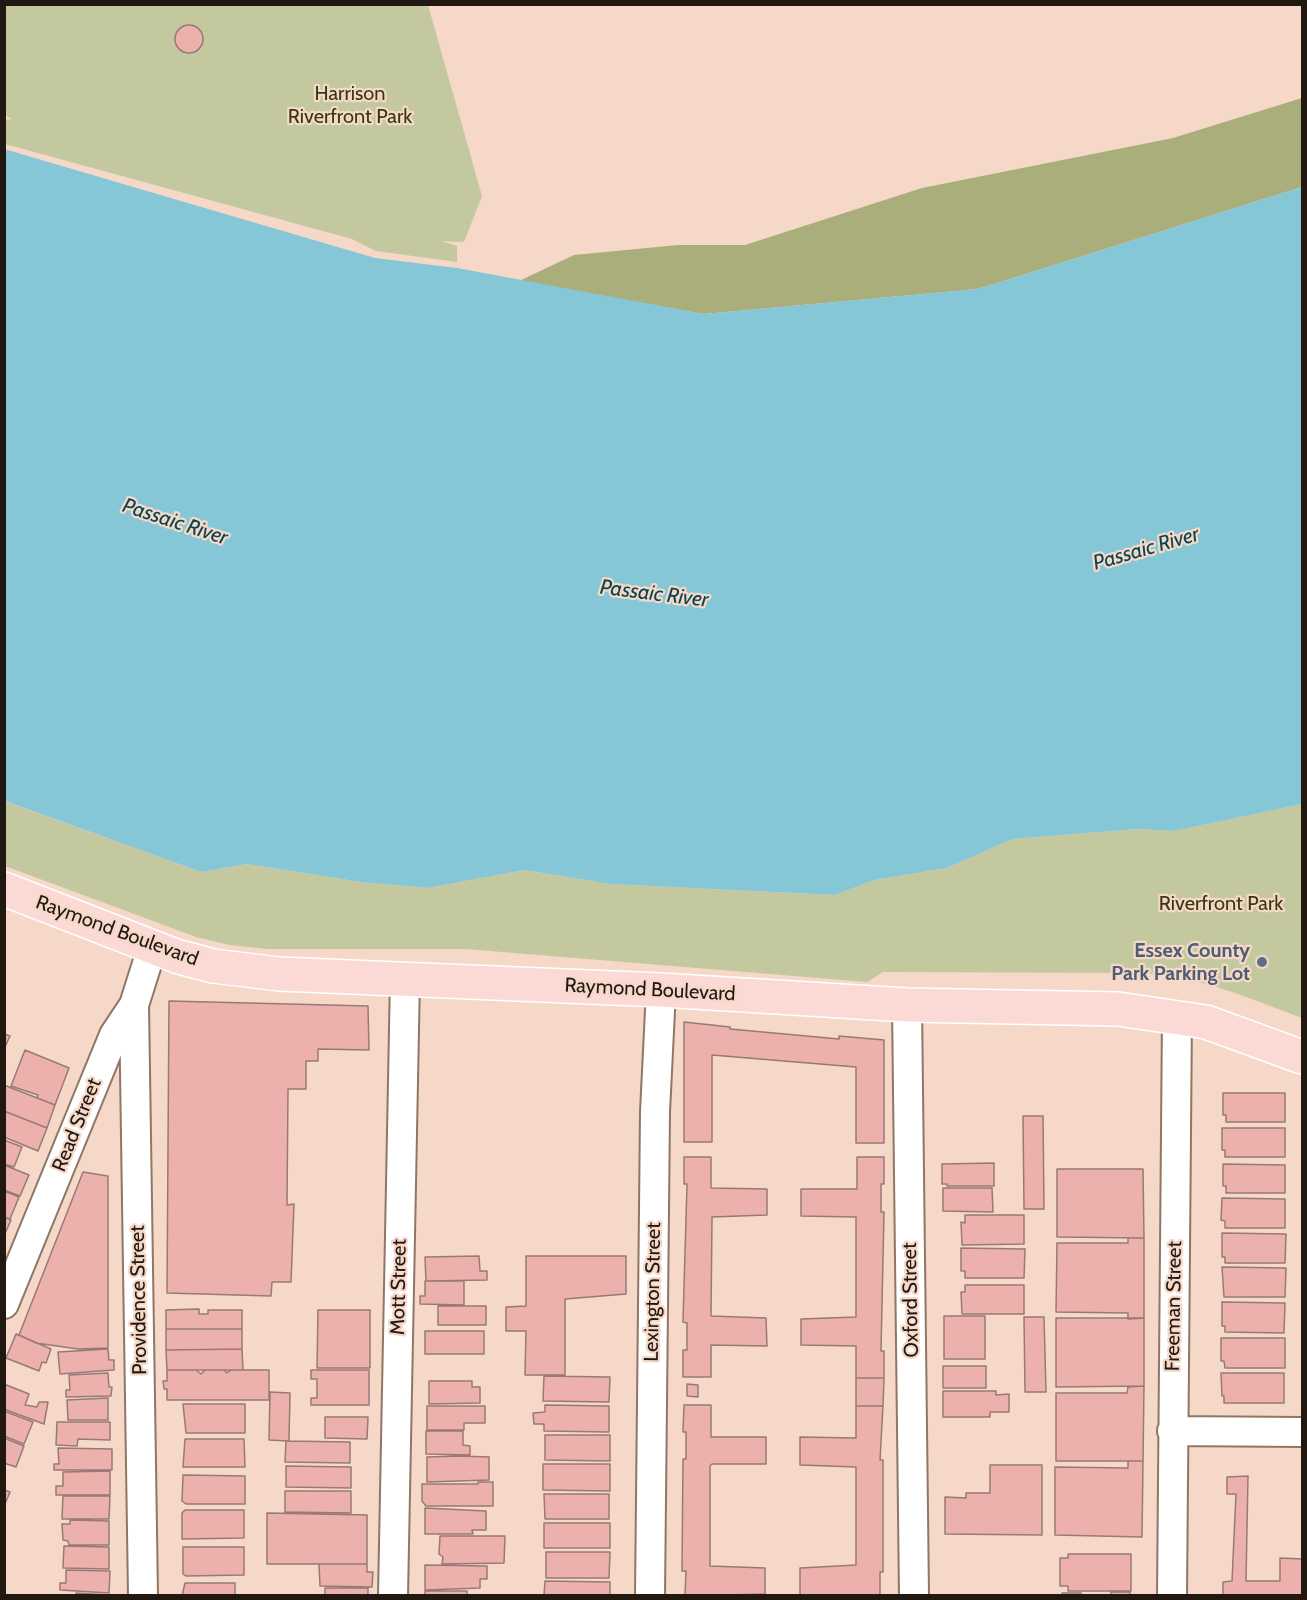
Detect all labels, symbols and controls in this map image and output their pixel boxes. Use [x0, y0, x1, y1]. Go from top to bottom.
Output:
park label: Harrison Riverfront Park [288, 82, 412, 129]
water label: Passaic River [119, 493, 231, 551]
water label: Passaic River [1090, 522, 1202, 576]
water label: Passaic River [598, 575, 710, 613]
street label: Raymond Boulevard [32, 890, 202, 972]
park label: Riverfront Park [1159, 892, 1283, 916]
place label: Essex County Park Parking Lot [1111, 939, 1250, 986]
marker: Essex County Park Parking Lot [1255, 955, 1269, 969]
street label: Raymond Boulevard [564, 974, 736, 1006]
street label: Read Street [47, 1075, 107, 1175]
street label: Lexington Street [640, 1222, 666, 1362]
street label: Providence Street [126, 1225, 152, 1375]
street label: Mott Street [386, 1239, 412, 1335]
street label: Freeman Street [1161, 1241, 1187, 1371]
street label: Oxford Street [898, 1242, 924, 1358]

